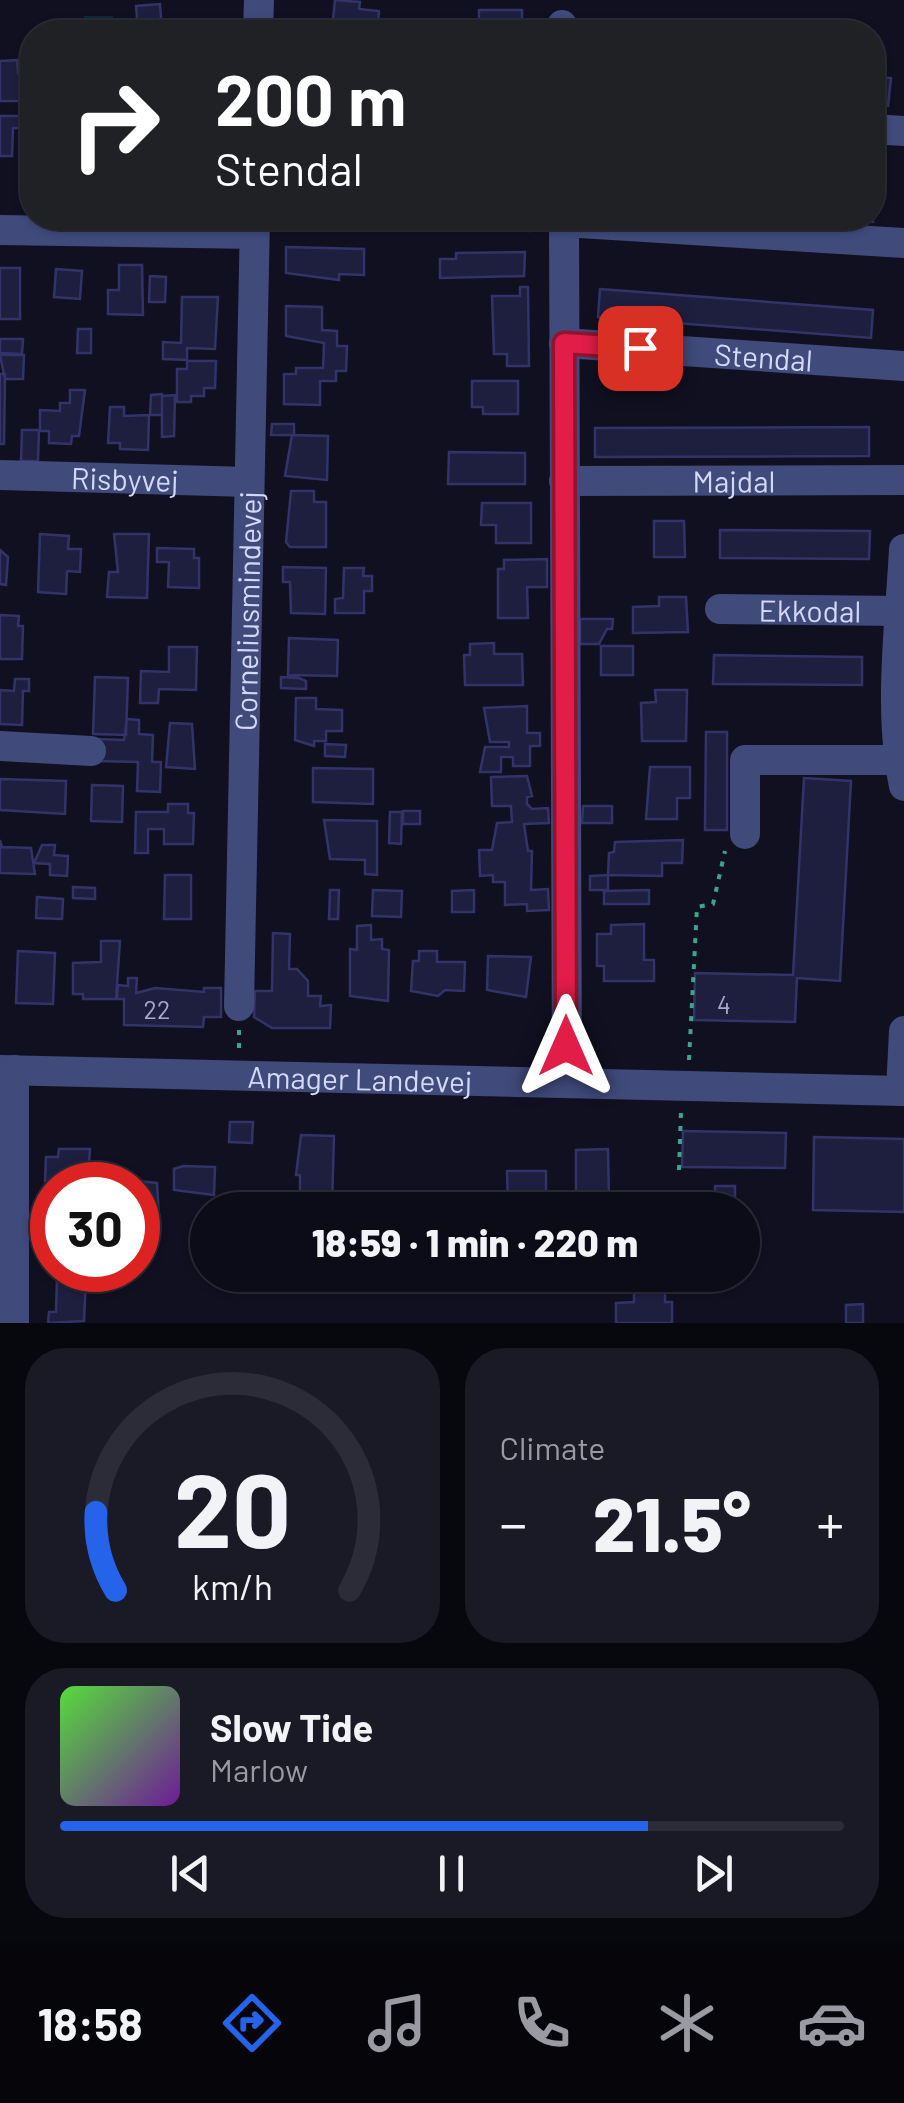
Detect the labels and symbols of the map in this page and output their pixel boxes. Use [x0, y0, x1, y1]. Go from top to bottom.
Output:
pin [598, 306, 683, 391]
street label: Stendal [713, 335, 814, 378]
street label: Risbyvej [71, 459, 179, 498]
street label: Majdal [693, 462, 775, 499]
street label: Corneliusmindevej [227, 491, 267, 731]
street label: Ekkodal [758, 591, 862, 629]
house number: 4 [717, 989, 731, 1019]
house number: 22 [144, 994, 170, 1024]
position arrow [514, 994, 618, 1098]
street label: Amager Landevej [247, 1058, 473, 1099]
speed limit sign: 30 [30, 1162, 160, 1292]

